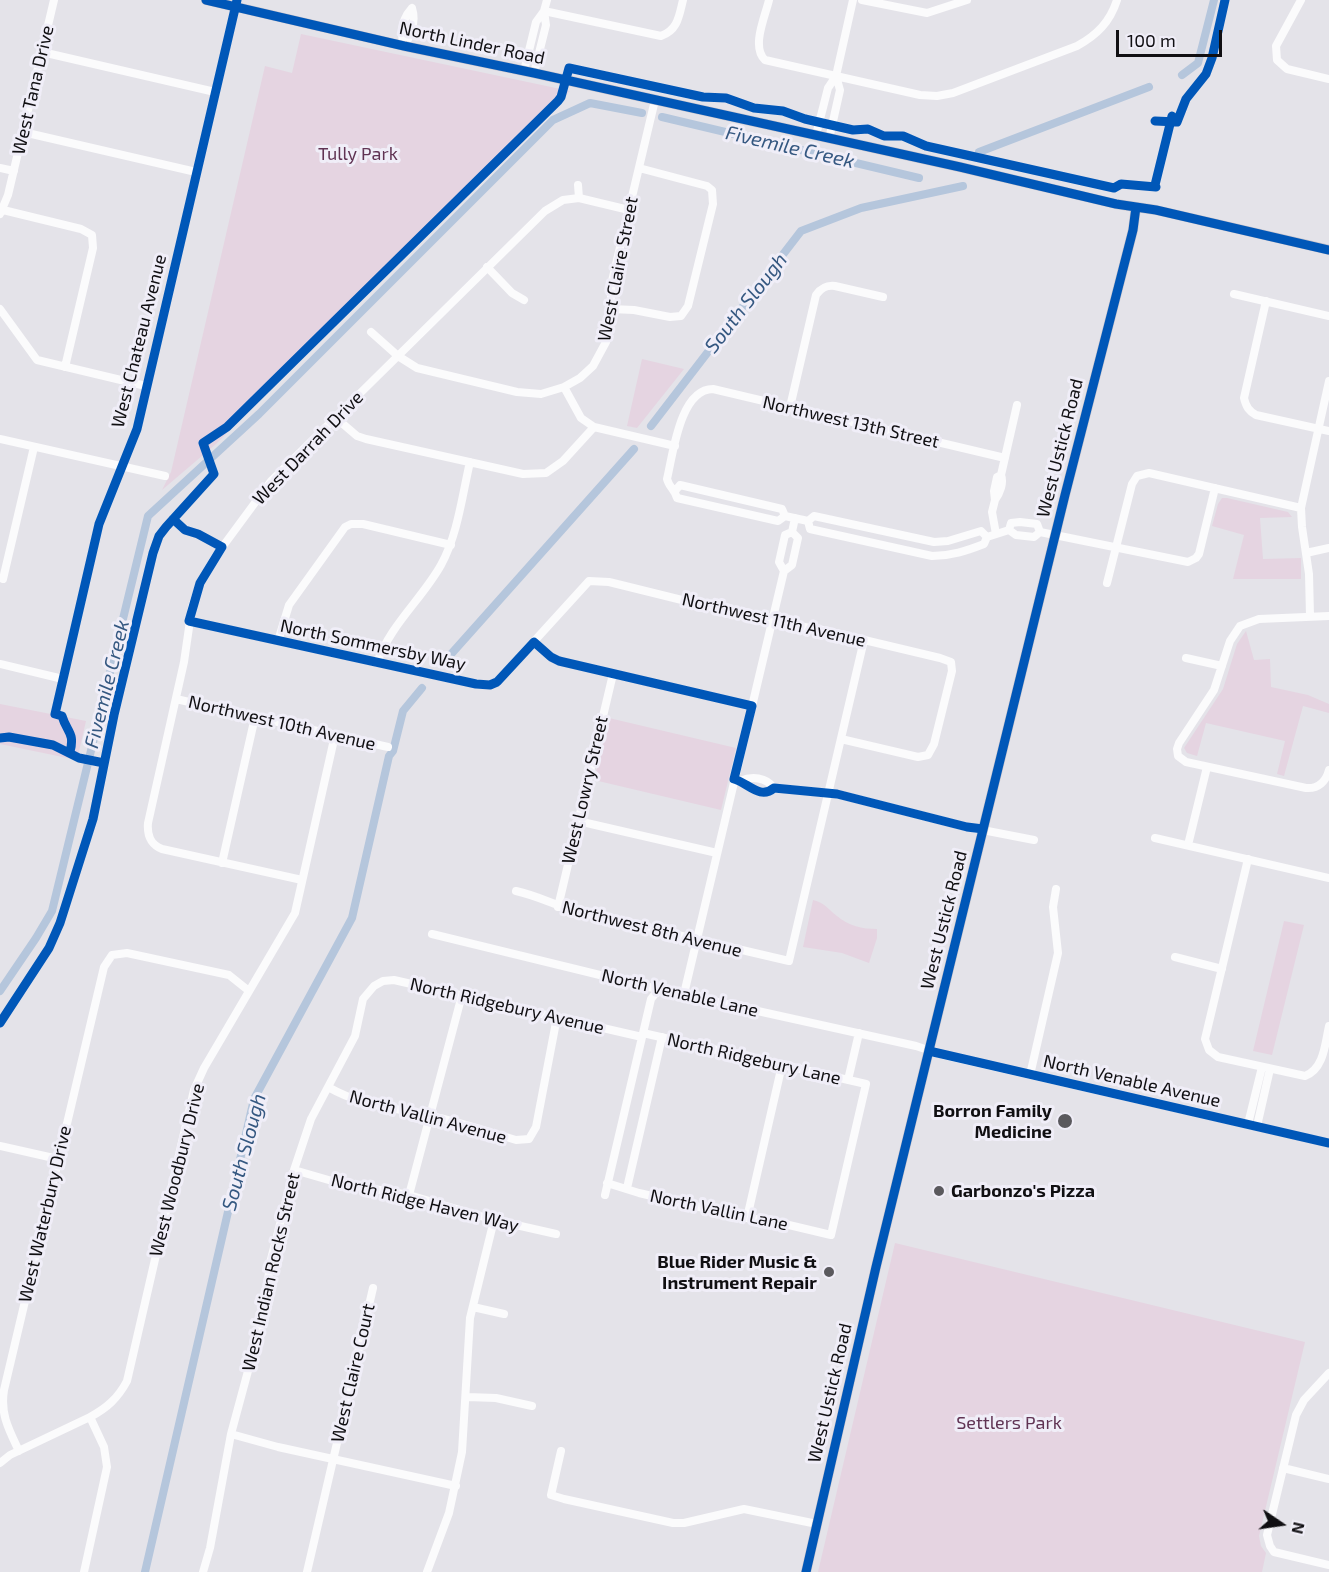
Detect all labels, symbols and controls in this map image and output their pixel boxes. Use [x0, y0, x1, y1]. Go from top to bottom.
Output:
street label: North Linder Road [397, 17, 547, 69]
scale bar [1119, 18, 1226, 56]
street label: West Tana Drive [8, 23, 58, 157]
text: 100 m [1127, 29, 1176, 51]
water label: Fivemile Creek [723, 121, 857, 173]
park label: Tully Park [318, 143, 398, 165]
street label: West Claire Street [593, 195, 643, 343]
water label: South Slough [700, 248, 792, 358]
street label: West Chateau Avenue [107, 252, 171, 430]
street label: West Ustick Road [1032, 376, 1088, 520]
street label: West Darrah Drive [248, 387, 368, 509]
street label: Northwest 13th Street [761, 391, 941, 453]
street label: Northwest 11th Avenue [680, 588, 868, 652]
street label: North Sommersby Way [278, 615, 468, 675]
water label: Fivemile Creek [79, 617, 135, 751]
street label: Northwest 10th Avenue [186, 691, 378, 755]
street label: West Lowry Street [557, 714, 613, 866]
street label: West Ustick Road [916, 848, 972, 992]
street label: Northwest 8th Avenue [560, 896, 744, 962]
street label: North Venable Lane [599, 964, 761, 1022]
street label: North Ridgebury Avenue [408, 973, 606, 1039]
street label: North Ridgebury Lane [665, 1029, 843, 1089]
street label: North Venable Avenue [1041, 1050, 1223, 1112]
street label: West Woodbury Drive [145, 1081, 209, 1259]
street label: North Vallin Avenue [347, 1086, 509, 1148]
water label: South Slough [217, 1091, 271, 1213]
place label: Borron Family Medicine [933, 1100, 1052, 1142]
marker: Borron Family Medicine [1056, 1112, 1074, 1130]
street label: West Waterbury Drive [14, 1123, 76, 1305]
street label: North Ridge Haven Way [329, 1169, 521, 1237]
street label: West Indian Rocks Street [238, 1171, 304, 1373]
place label: Garbonzo's Pizza [951, 1180, 1095, 1202]
marker: Garbonzo's Pizza [932, 1184, 946, 1198]
street label: North Vallin Lane [648, 1185, 790, 1235]
place label: Blue Rider Music & Instrument Repair [657, 1251, 817, 1294]
marker: Blue Rider Music & Instrument Repair [822, 1265, 836, 1279]
street label: West Claire Court [327, 1301, 379, 1445]
street label: West Ustick Road [803, 1321, 857, 1465]
park label: Settlers Park [956, 1412, 1062, 1434]
north arrow [1251, 1494, 1311, 1554]
text: N [1288, 1520, 1310, 1536]

